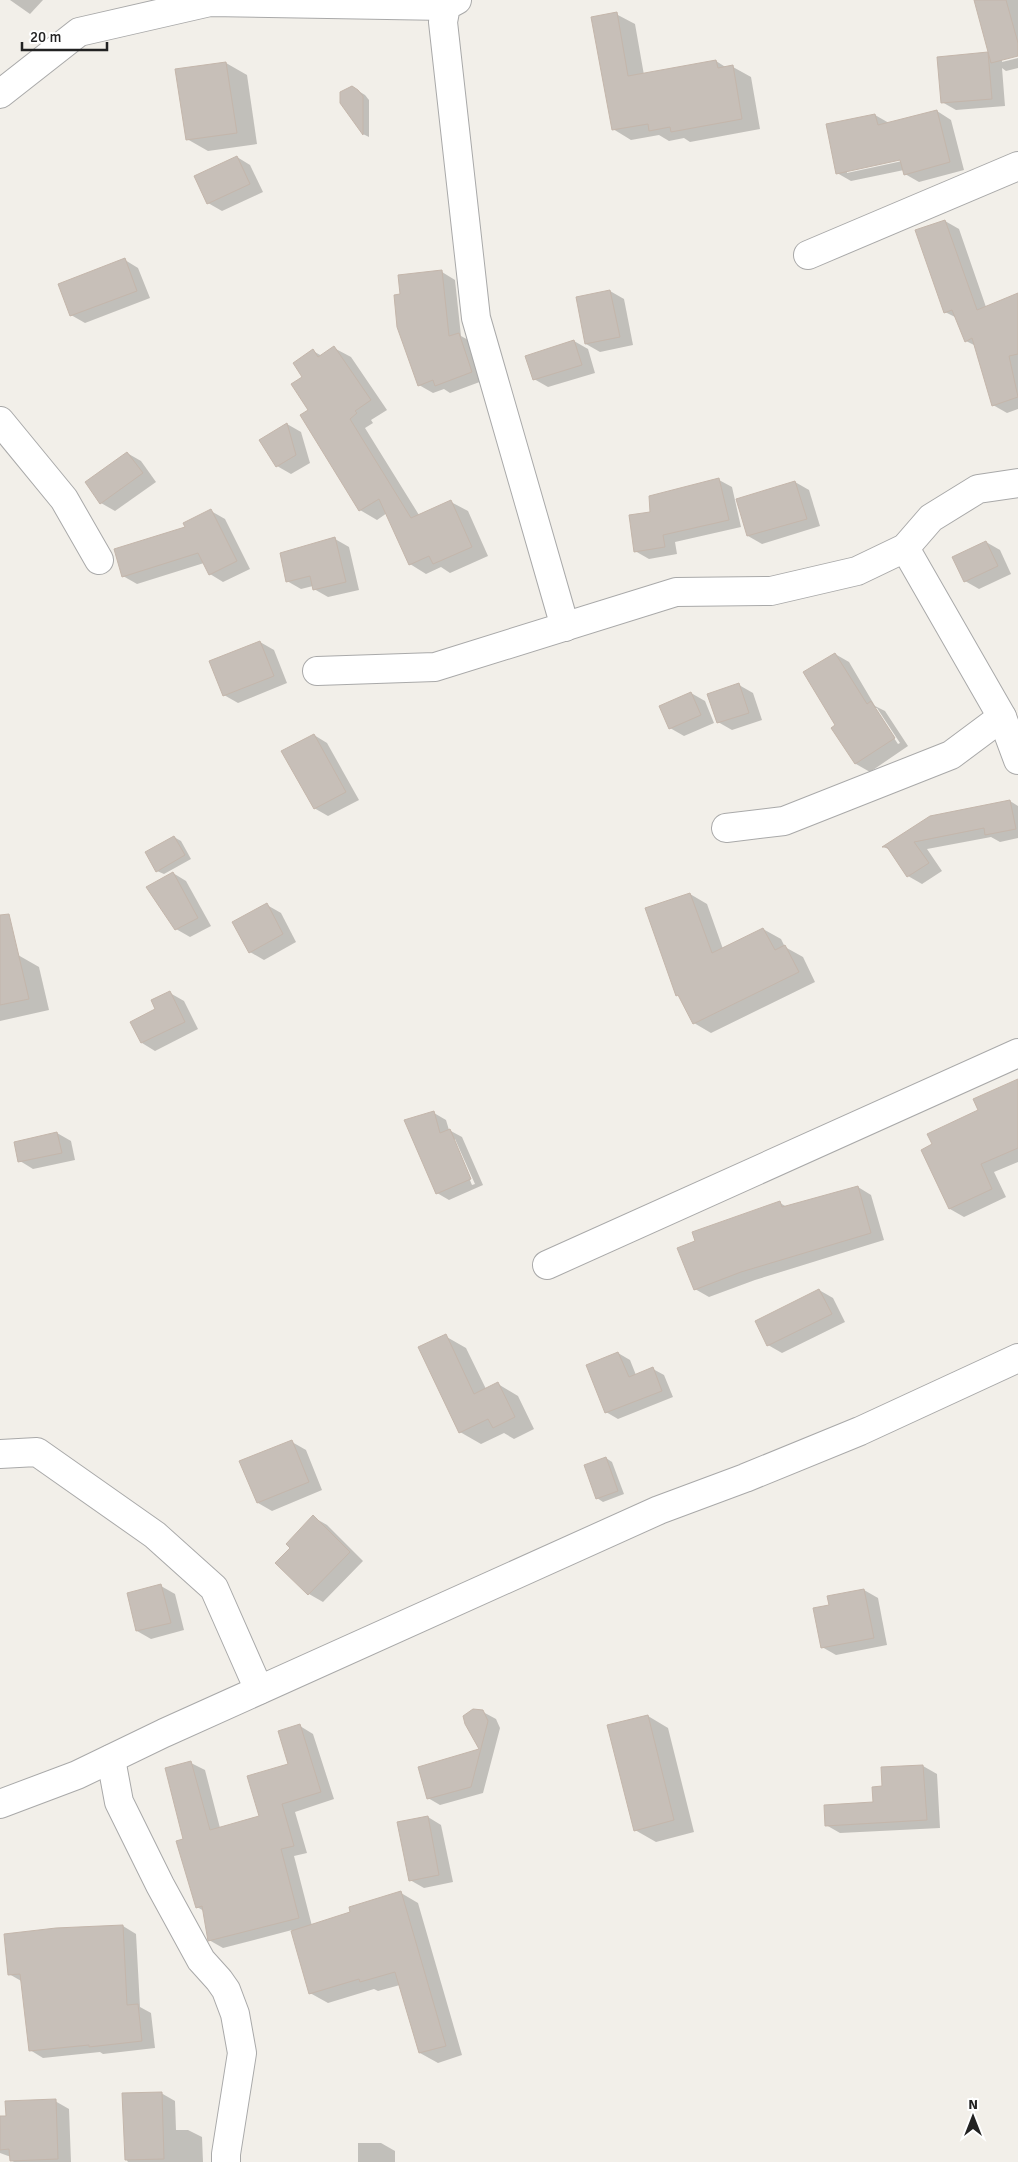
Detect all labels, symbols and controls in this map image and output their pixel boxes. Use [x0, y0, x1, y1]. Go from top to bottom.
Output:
scale bar [22, 20, 108, 52]
text: 20 m [30, 28, 61, 46]
north arrow [948, 2092, 998, 2142]
text: N [968, 2096, 978, 2113]

